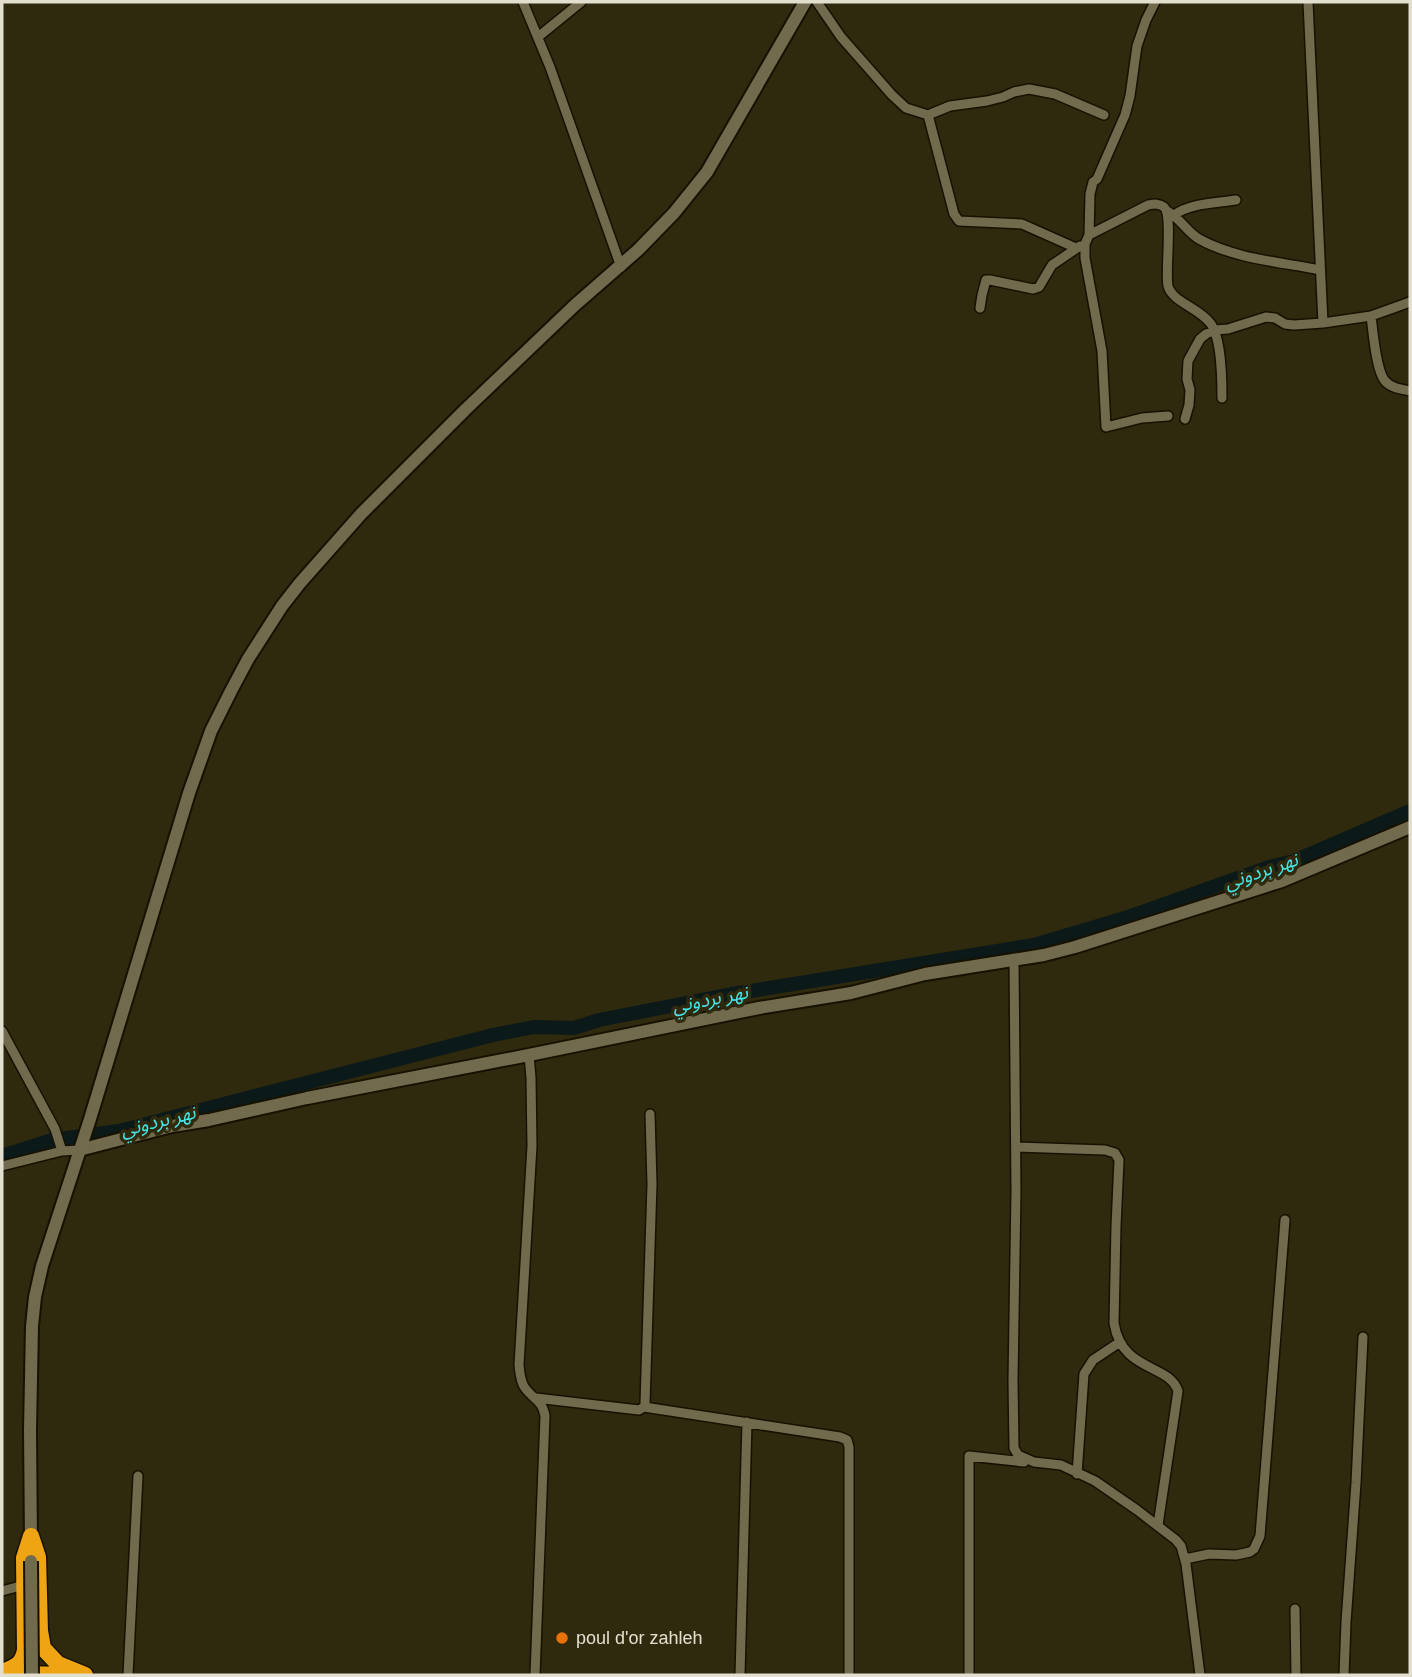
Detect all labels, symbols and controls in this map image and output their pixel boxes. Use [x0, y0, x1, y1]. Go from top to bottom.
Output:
water label: نهر بردوني [1222, 848, 1304, 898]
water label: نهر بردوني [671, 981, 752, 1021]
water label: نهر بردوني [118, 1101, 200, 1145]
place label: poul d'or zahleh [576, 1628, 703, 1648]
marker: poul d'or zahleh [554, 1630, 570, 1646]

